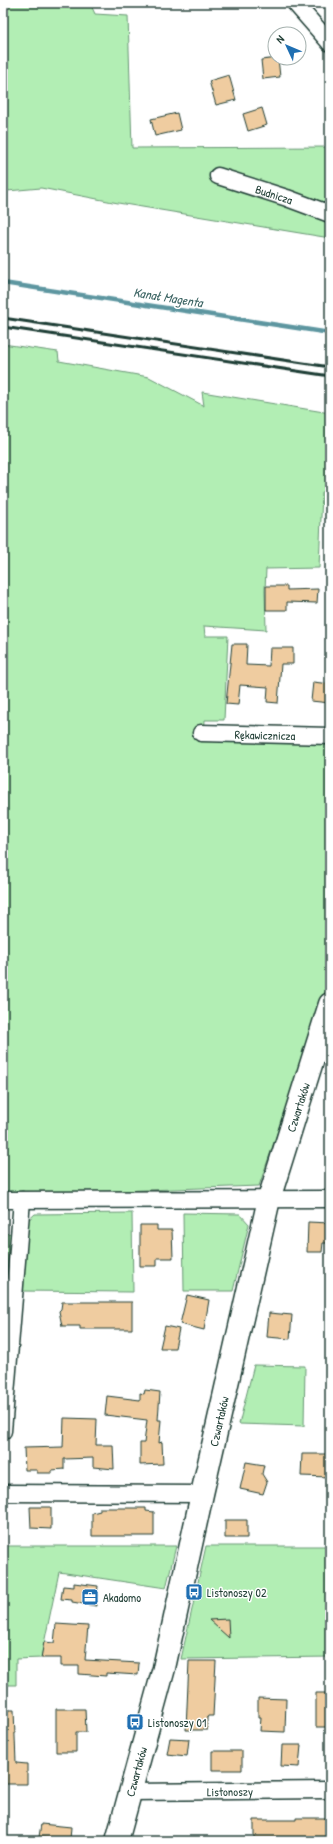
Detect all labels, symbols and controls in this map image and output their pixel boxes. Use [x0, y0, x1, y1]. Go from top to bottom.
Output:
north arrow [267, 26, 307, 66]
text: N [273, 32, 287, 46]
street label: Budnicza [253, 180, 296, 208]
water label: Kanał Magenta [132, 283, 206, 313]
street label: Rękawicznicza [234, 725, 296, 744]
street label: Czwartaków [282, 1080, 314, 1134]
street label: Czwartaków [205, 1394, 233, 1448]
bus stop icon: Listonoszy 02 [184, 1582, 204, 1602]
place label: Listonoszy 02 [207, 1584, 267, 1601]
office icon: Akadomo [80, 1587, 100, 1607]
place label: Akadomo [103, 1589, 141, 1606]
bus stop icon: Listonoszy 01 [125, 1712, 145, 1732]
place label: Listonoszy 01 [148, 1714, 206, 1731]
street label: Czwartaków [121, 1744, 151, 1798]
street label: Listonoszy [207, 1782, 253, 1800]

